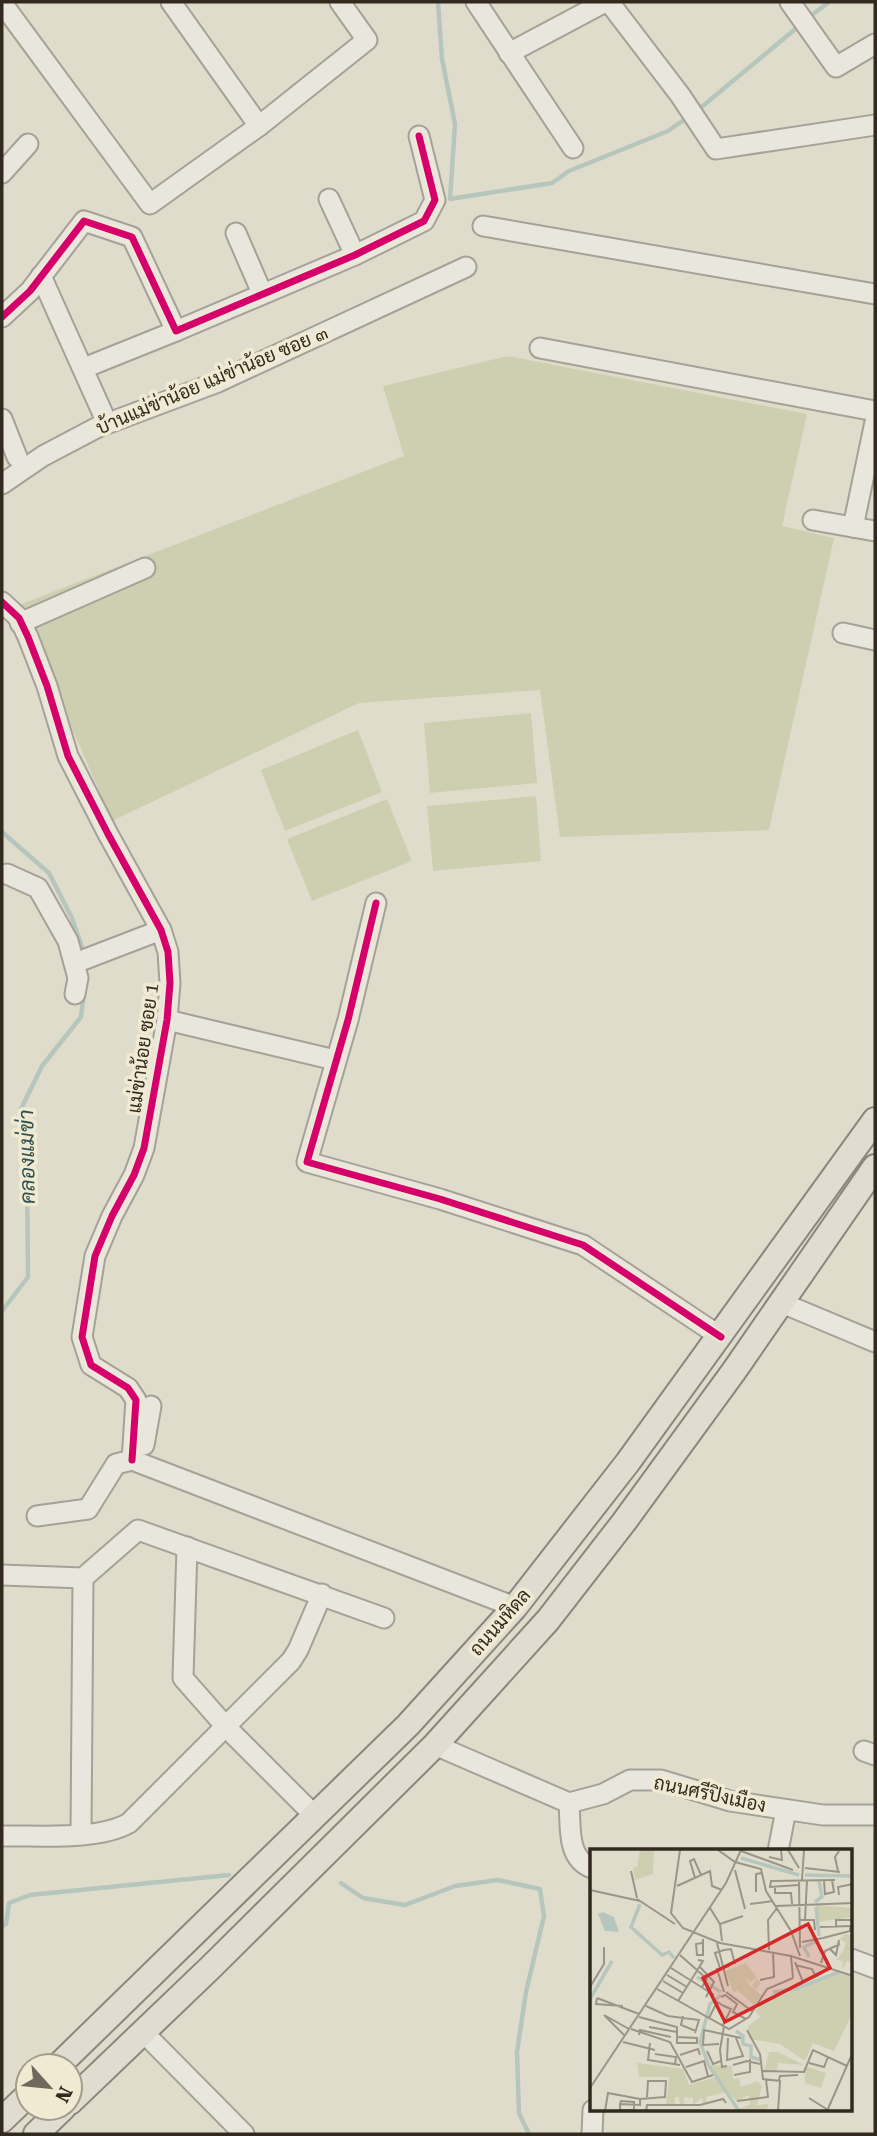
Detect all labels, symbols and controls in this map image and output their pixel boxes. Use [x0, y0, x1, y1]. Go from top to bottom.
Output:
street label: บ้านแม่ข่าน้อย แม่ข่าน้อย ซอย ๓ [93, 321, 331, 439]
street label: แม่ข่าน้อย ซอย 1 [122, 981, 164, 1115]
water label: คลองแม่ข่า [14, 1110, 40, 1204]
street label: ถนนมหิดล [465, 1584, 535, 1660]
street label: ถนนศรีปิงเมือง [652, 1770, 768, 1817]
inset map [590, 1849, 852, 2112]
north arrow [14, 2052, 84, 2122]
text: N [50, 2083, 77, 2107]

